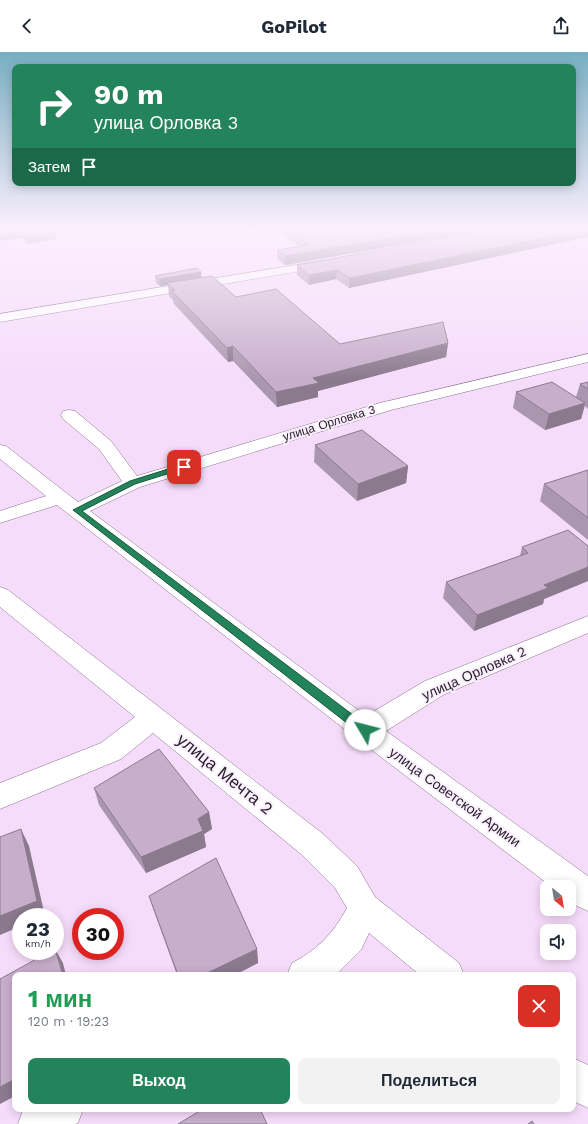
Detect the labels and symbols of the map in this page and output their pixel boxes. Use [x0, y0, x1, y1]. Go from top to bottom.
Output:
street label: улица Орловка 3 [281, 402, 377, 444]
pin [167, 450, 201, 484]
street label: улица Орловка 2 [420, 643, 528, 703]
position arrow [344, 709, 386, 751]
street label: улица Мечта 2 [173, 729, 277, 819]
street label: улица Советской Армии [386, 744, 524, 850]
north arrow [540, 880, 576, 916]
speed limit sign: 30 [72, 908, 124, 960]

